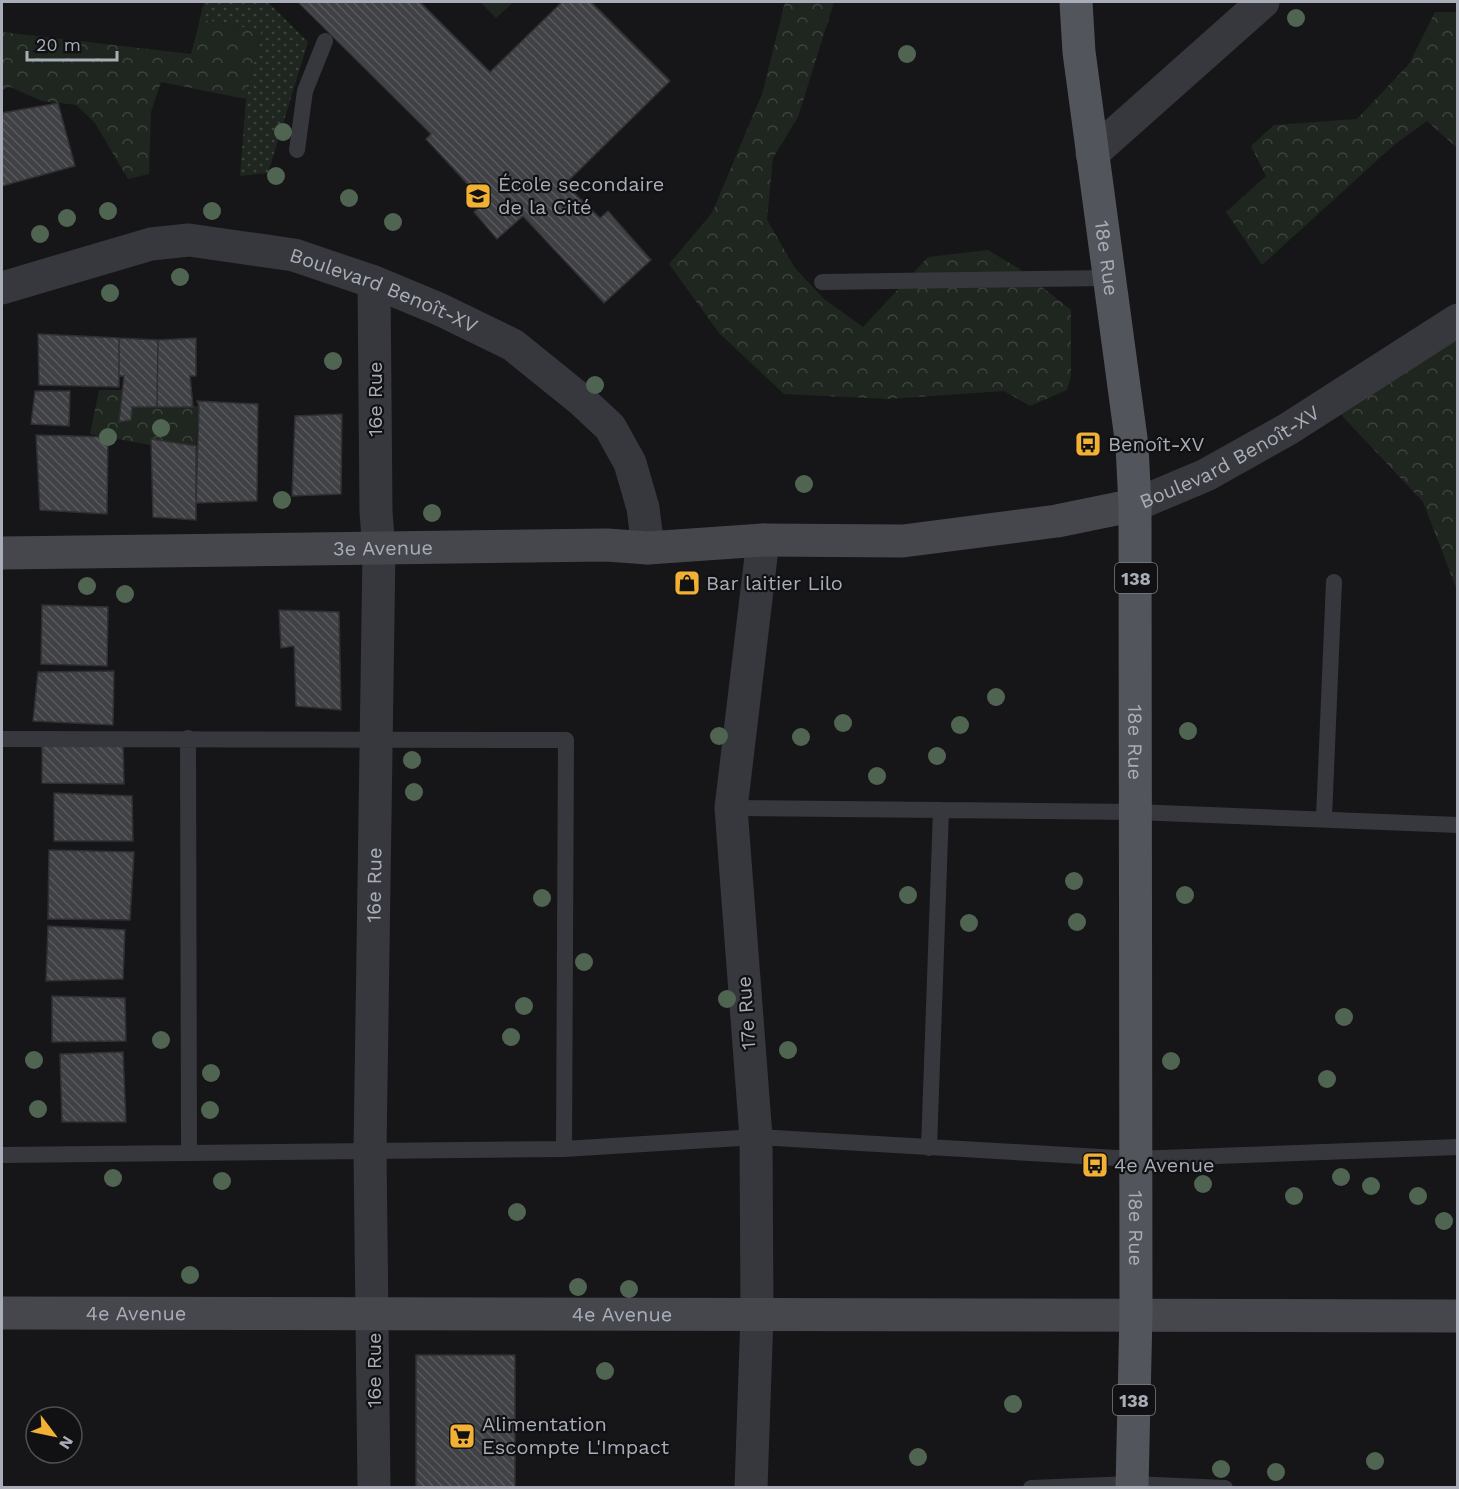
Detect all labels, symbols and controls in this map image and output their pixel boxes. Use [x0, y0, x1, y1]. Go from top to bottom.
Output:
scale bar [27, 24, 117, 62]
text: 20 m [36, 34, 81, 55]
place label: École secondaire de la Cité [498, 172, 664, 219]
school or university icon: École secondaire de la Cité [463, 181, 493, 211]
street label: 18e Rue [1090, 219, 1124, 297]
street label: Boulevard Benoît-XV [287, 242, 482, 338]
street label: 16e Rue [363, 361, 387, 437]
street label: Boulevard Benoît-XV [1136, 400, 1324, 514]
bus stop icon: Benoît-XV [1073, 429, 1103, 459]
place label: Benoît-XV [1108, 432, 1205, 456]
street label: 3e Avenue [333, 535, 433, 561]
road number: 138 [1115, 563, 1157, 593]
shop icon: Bar laitier Lilo [672, 568, 702, 598]
place label: Bar laitier Lilo [706, 571, 843, 595]
street label: 18e Rue [1123, 705, 1147, 780]
street label: 16e Rue [361, 847, 387, 923]
street label: 17e Rue [731, 975, 761, 1051]
bus stop icon: 4e Avenue [1080, 1150, 1110, 1180]
place label: 4e Avenue [1114, 1153, 1215, 1177]
street label: 18e Rue [1124, 1191, 1148, 1266]
street label: 4e Avenue [86, 1301, 186, 1325]
street label: 4e Avenue [572, 1302, 672, 1326]
street label: 16e Rue [362, 1332, 386, 1408]
road number: 138 [1113, 1385, 1155, 1415]
north arrow [24, 1405, 84, 1465]
place label: Alimentation Escompte L'Impact [482, 1412, 670, 1459]
supermarket icon: Alimentation Escompte L'Impact [447, 1421, 477, 1451]
text: N [55, 1433, 77, 1453]

